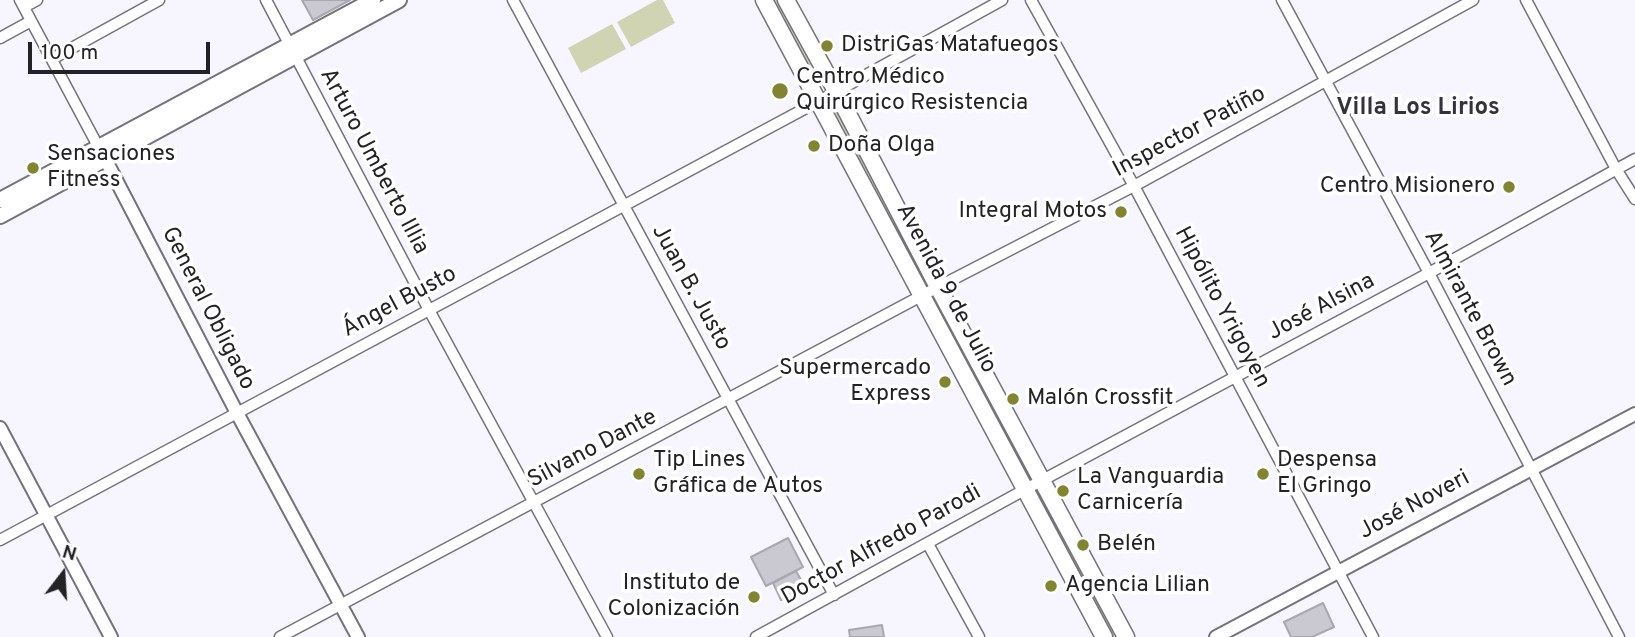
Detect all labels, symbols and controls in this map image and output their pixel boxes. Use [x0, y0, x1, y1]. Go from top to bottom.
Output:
scale bar [32, 28, 214, 72]
place label: DistriGas Matafuegos [841, 32, 1059, 60]
marker: DistriGas Matafuegos [819, 38, 835, 54]
text: 100 m [41, 40, 98, 67]
street label: Arturo Umberto Illia [312, 64, 434, 260]
place label: Centro Médico Quirúrgico Resistencia [796, 64, 1028, 118]
marker: Centro Médico Quirúrgico Resistencia [770, 81, 790, 101]
street label: Inspector Patiño [1109, 81, 1271, 185]
district label: Villa Los Lirios [1336, 95, 1500, 123]
place label: Doña Olga [828, 132, 935, 160]
marker: Doña Olga [806, 138, 822, 154]
place label: Sensaciones Fitness [47, 141, 175, 195]
marker: Sensaciones Fitness [25, 160, 41, 176]
place label: Centro Misionero [1320, 173, 1495, 201]
marker: Centro Misionero [1501, 179, 1517, 195]
place label: Integral Motos [959, 198, 1107, 226]
street label: Avenida 9 de Julio [889, 200, 1001, 378]
marker: Integral Motos [1113, 204, 1129, 220]
street label: Juan B. Justo [644, 220, 736, 356]
street label: General Obligado [154, 223, 260, 395]
street label: Hipólito Yrigoyen [1167, 223, 1275, 393]
street label: Almirante Brown [1416, 227, 1522, 391]
street label: Ángel Busto [338, 261, 462, 345]
street label: José Alsina [1264, 268, 1380, 348]
place label: Supermercado Express [779, 355, 931, 409]
marker: Supermercado Express [937, 374, 953, 390]
place label: Malón Crossfit [1027, 385, 1174, 413]
marker: Malón Crossfit [1005, 391, 1021, 407]
street label: Silvano Dante [524, 404, 662, 496]
place label: Tip Lines Gráfica de Autos [653, 447, 823, 501]
place label: Despensa El Gringo [1277, 447, 1377, 501]
place label: La Vanguardia Carnicería [1077, 464, 1224, 518]
street label: José Noveri [1355, 465, 1475, 547]
marker: Tip Lines Gráfica de Autos [631, 466, 647, 482]
marker: Despensa El Gringo [1255, 466, 1271, 482]
street label: Doctor Alfredo Parodi [777, 480, 987, 612]
marker: La Vanguardia Carnicería [1055, 483, 1071, 499]
place label: Belén [1097, 531, 1156, 559]
marker: Belén [1075, 537, 1091, 553]
north arrow [28, 539, 98, 609]
text: N [59, 540, 79, 567]
place label: Instituto de Colonización [607, 570, 740, 624]
place label: Agencia Lilian [1065, 572, 1210, 600]
marker: Agencia Lilian [1043, 578, 1059, 594]
marker: Instituto de Colonización [746, 589, 762, 605]

